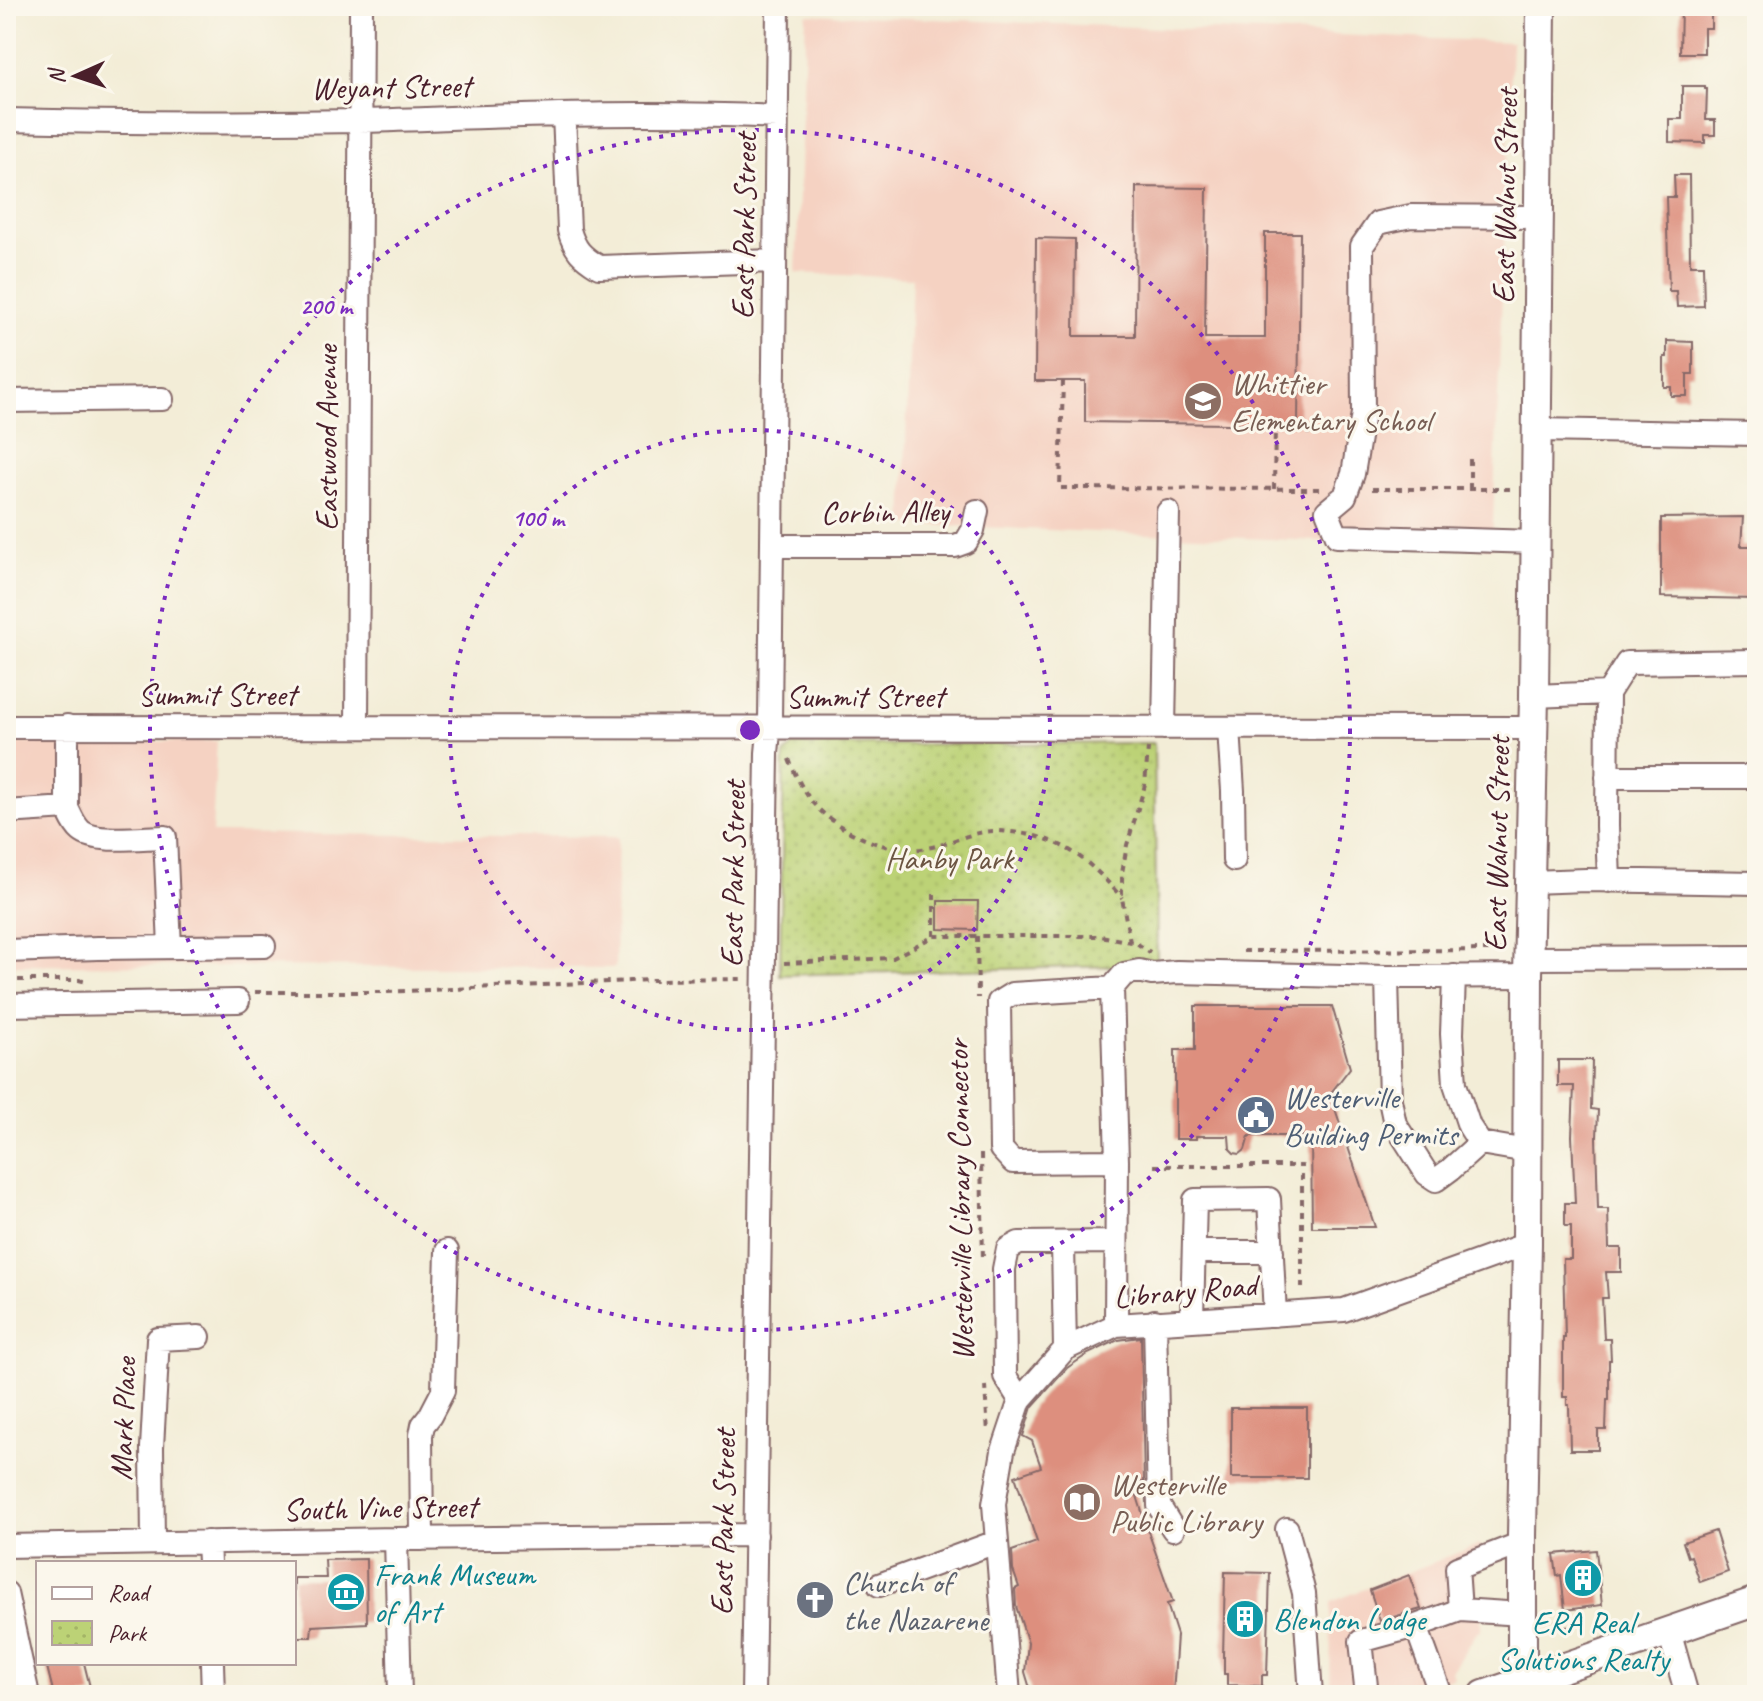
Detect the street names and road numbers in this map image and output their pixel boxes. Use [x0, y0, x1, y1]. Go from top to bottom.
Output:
street label: Weyant Street [311, 65, 476, 109]
street label: East Walnut Street [1483, 85, 1527, 304]
street label: East Park Street [722, 129, 766, 319]
street label: Eastwood Avenue [306, 343, 347, 531]
street label: Corbin Alley [821, 490, 953, 534]
street label: Summit Street [138, 674, 301, 715]
street label: Summit Street [786, 676, 949, 717]
street label: East Walnut Street [1475, 733, 1519, 952]
street label: East Park Street [711, 777, 755, 967]
street label: Westerville Library Connector [937, 1036, 983, 1361]
street label: Library Road [1112, 1264, 1263, 1318]
street label: Mark Place [100, 1354, 146, 1481]
street label: East Park Street [701, 1425, 745, 1615]
street label: South Vine Street [283, 1486, 482, 1530]

